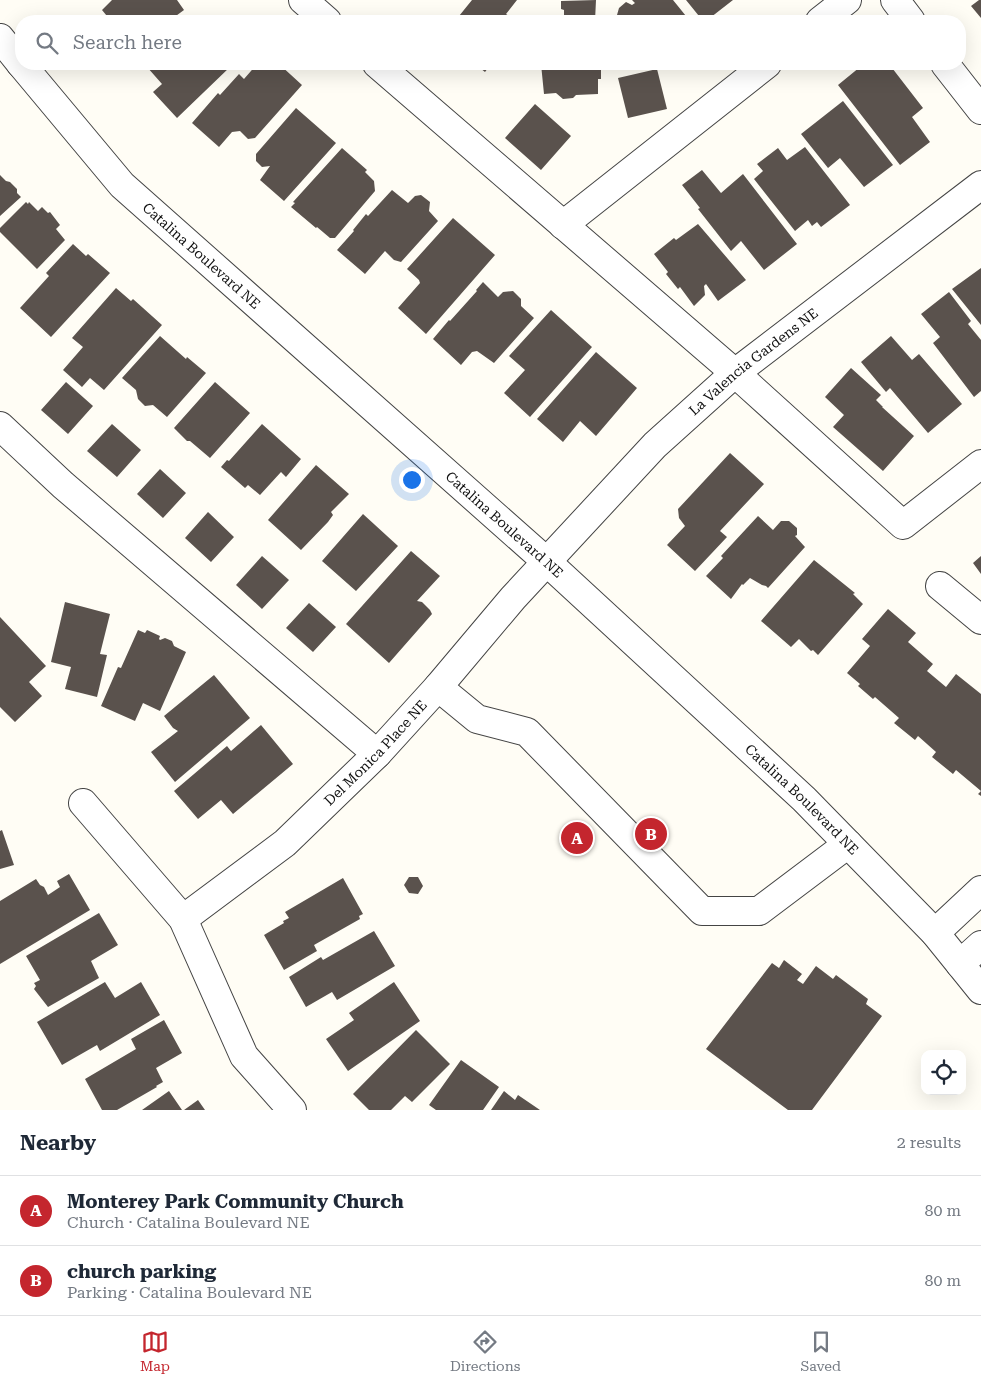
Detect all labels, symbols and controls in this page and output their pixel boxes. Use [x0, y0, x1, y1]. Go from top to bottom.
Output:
search box [15, 15, 966, 70]
icon: search [33, 29, 61, 57]
text: Search here [73, 31, 182, 54]
street label: Catalina Boulevard NE [140, 199, 264, 312]
street label: La Valencia Gardens NE [686, 305, 821, 419]
your location [399, 467, 425, 493]
street label: Catalina Boulevard NE [443, 468, 566, 581]
street label: Del Monica Place NE [321, 697, 430, 809]
street label: Catalina Boulevard NE [742, 741, 862, 858]
pin: B [635, 815, 667, 853]
pin: A [561, 819, 593, 857]
map controls [921, 1050, 966, 1095]
button: locate [921, 1050, 966, 1095]
text: Nearby [20, 1131, 96, 1155]
text: 2 results [897, 1133, 961, 1152]
text: Monterey Park Community Church [67, 1190, 404, 1213]
text: A [30, 1201, 42, 1220]
text: 80 m [924, 1201, 961, 1220]
text: Church · Catalina Boulevard NE [67, 1213, 310, 1232]
text: church parking [67, 1260, 216, 1283]
text: B [30, 1271, 42, 1290]
text: 80 m [924, 1271, 961, 1290]
text: Parking · Catalina Boulevard NE [67, 1283, 312, 1302]
tab: Map [140, 1328, 170, 1374]
tab: Directions [450, 1328, 520, 1374]
tab: Saved [800, 1328, 841, 1374]

